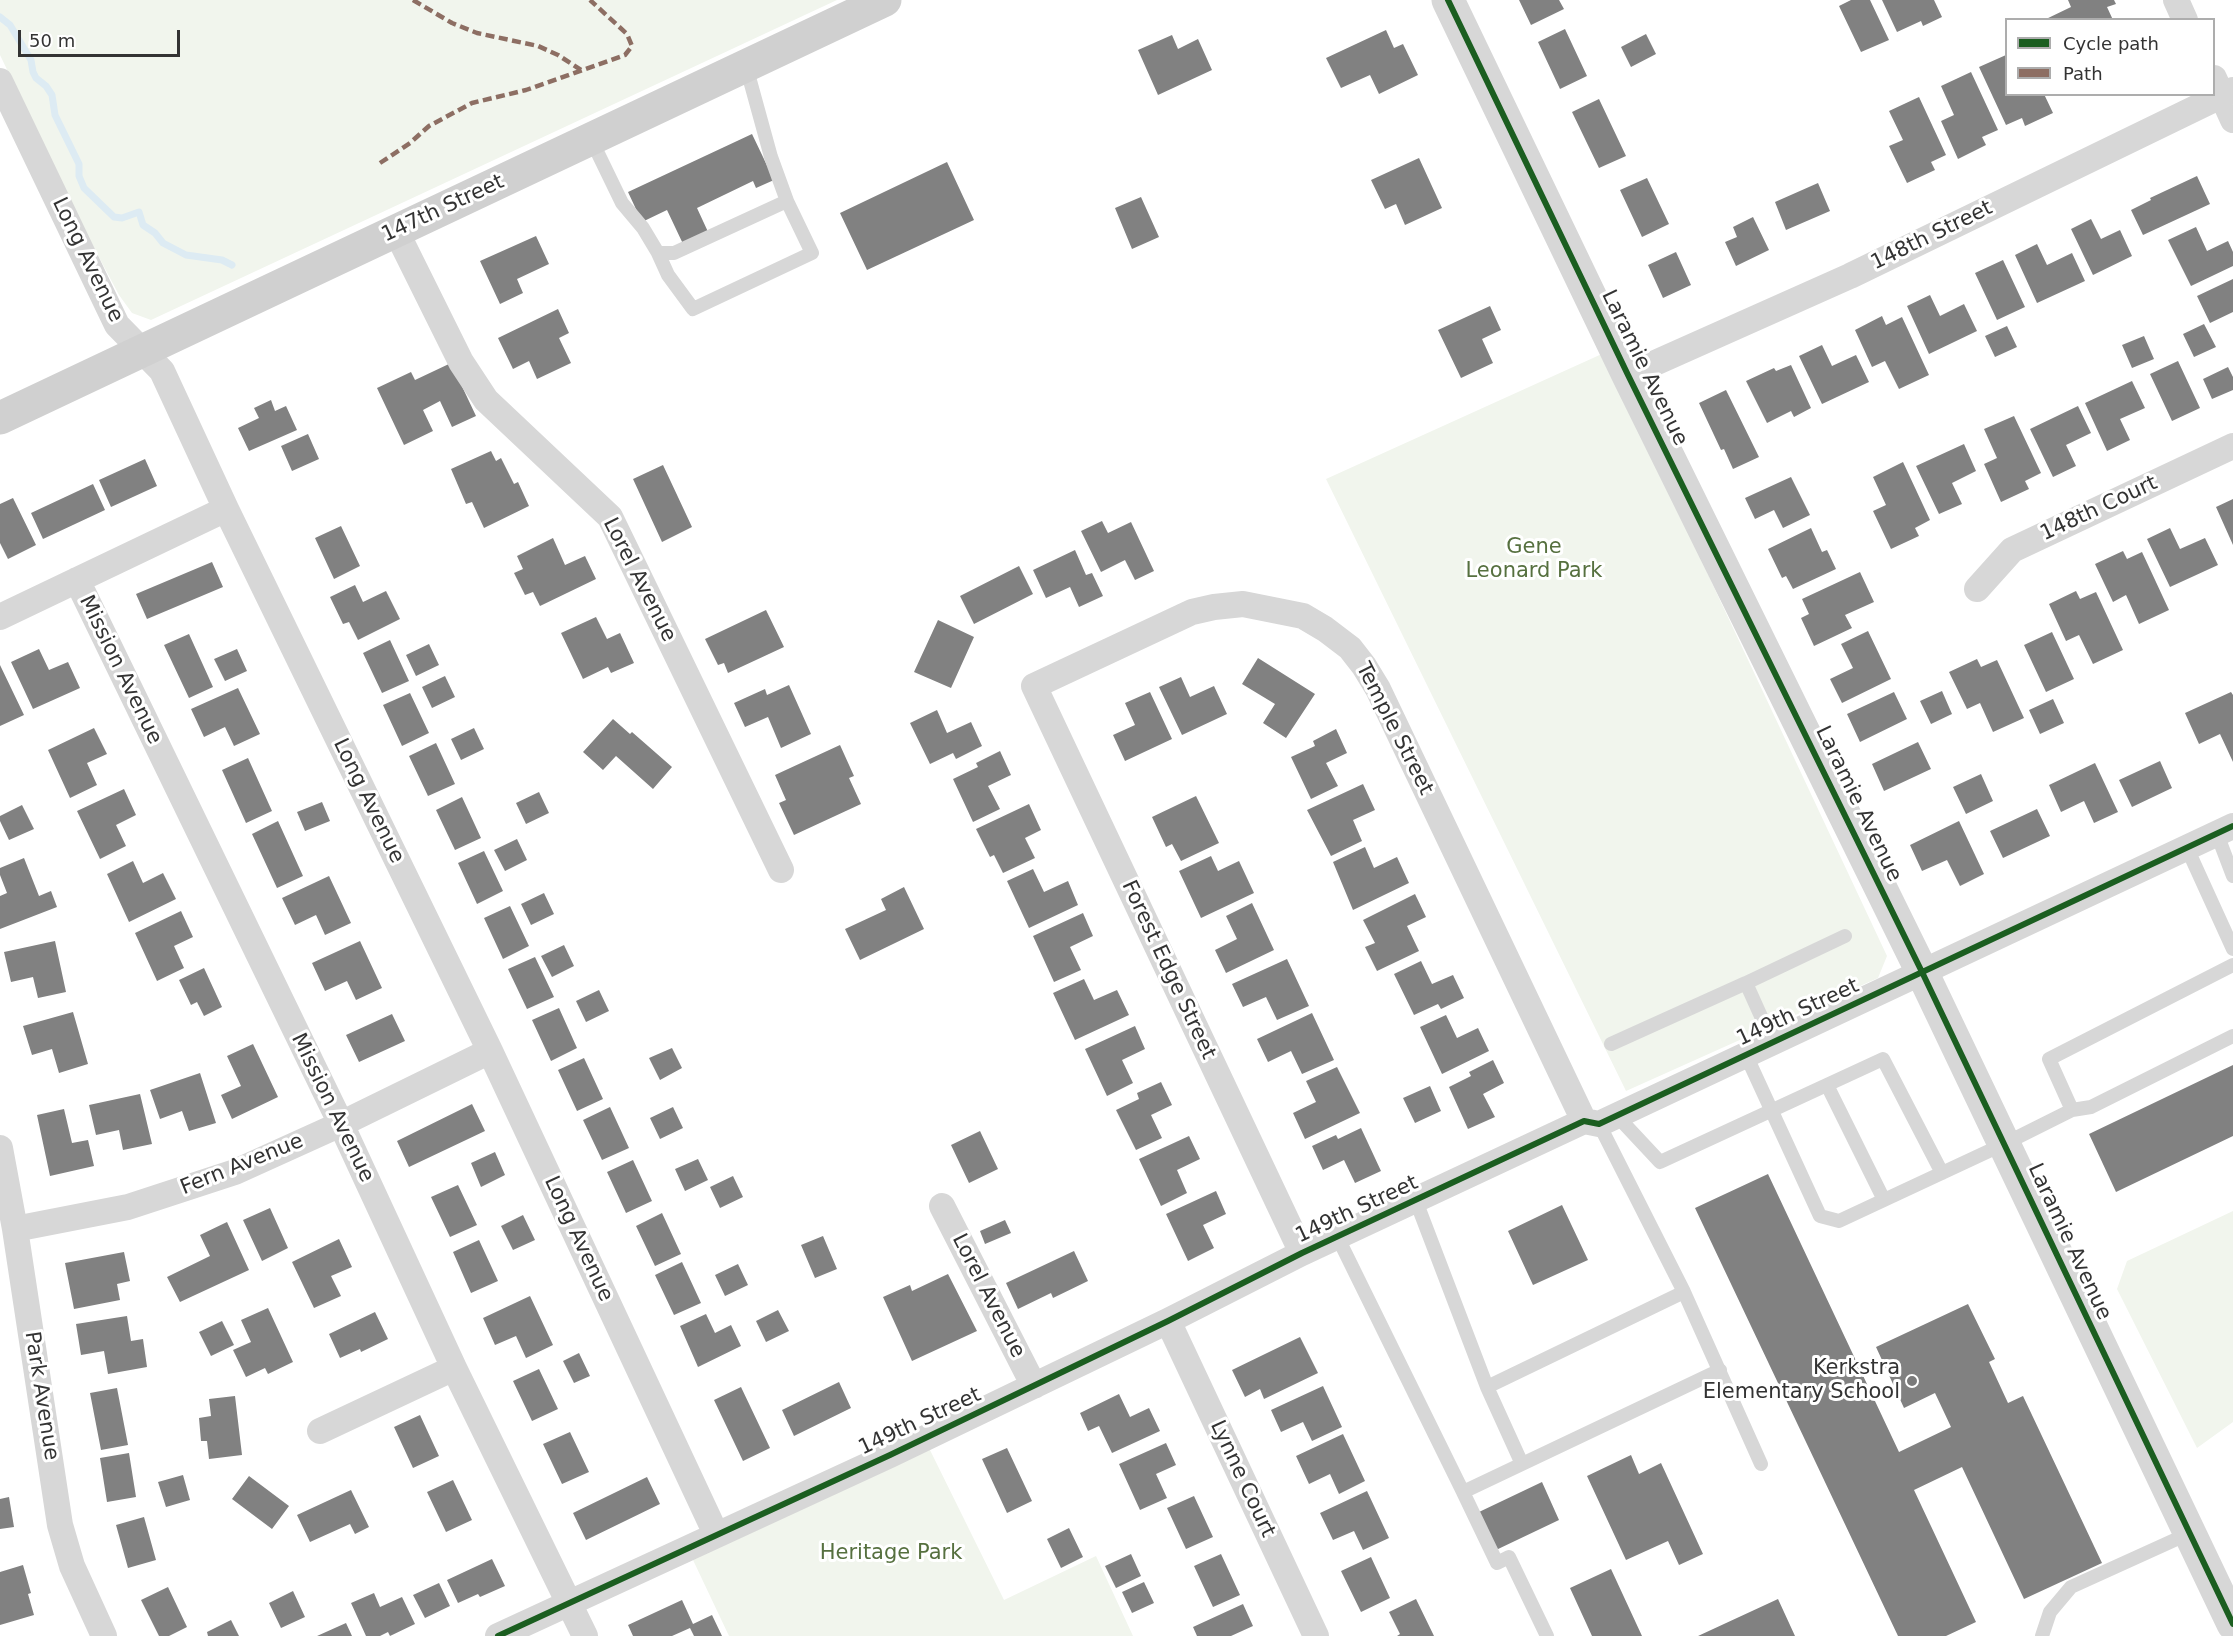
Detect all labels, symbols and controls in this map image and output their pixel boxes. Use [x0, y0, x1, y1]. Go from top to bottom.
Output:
scale bar [21, 18, 183, 56]
legend [2005, 18, 2215, 96]
text: 50 m [29, 30, 75, 51]
text: Cycle path [2063, 33, 2159, 54]
text: Path [2063, 63, 2103, 84]
street label: 147th Street [378, 170, 508, 248]
street label: Long Avenue [46, 194, 128, 326]
street label: 148th Street [1867, 196, 1997, 276]
street label: Laramie Avenue [1595, 286, 1693, 450]
street label: 148th Court [2037, 471, 2161, 547]
street label: Lorel Avenue [597, 514, 681, 646]
park label: Gene Leonard Park [1466, 535, 1602, 585]
street label: Mission Avenue [73, 591, 167, 749]
street label: Temple Street [1350, 659, 1438, 799]
street label: Laramie Avenue [1809, 722, 1907, 886]
street label: Long Avenue [327, 735, 409, 867]
street label: Forest Edge Street [1115, 877, 1221, 1063]
street label: 149th Street [1733, 974, 1863, 1052]
street label: Mission Avenue [285, 1029, 379, 1187]
street label: Fern Avenue [177, 1129, 307, 1201]
street label: Laramie Avenue [2022, 1160, 2116, 1324]
street label: 149th Street [1292, 1171, 1422, 1249]
street label: Long Avenue [538, 1172, 618, 1306]
street label: Lorel Avenue [946, 1230, 1030, 1362]
street label: Park Avenue [18, 1330, 64, 1462]
place label: Kerkstra Elementary School [1703, 1356, 1900, 1406]
marker: Kerkstra Elementary School [1905, 1374, 1919, 1388]
street label: 149th Street [855, 1383, 985, 1461]
street label: Lynne Court [1204, 1417, 1280, 1541]
park label: Heritage Park [820, 1541, 962, 1567]

